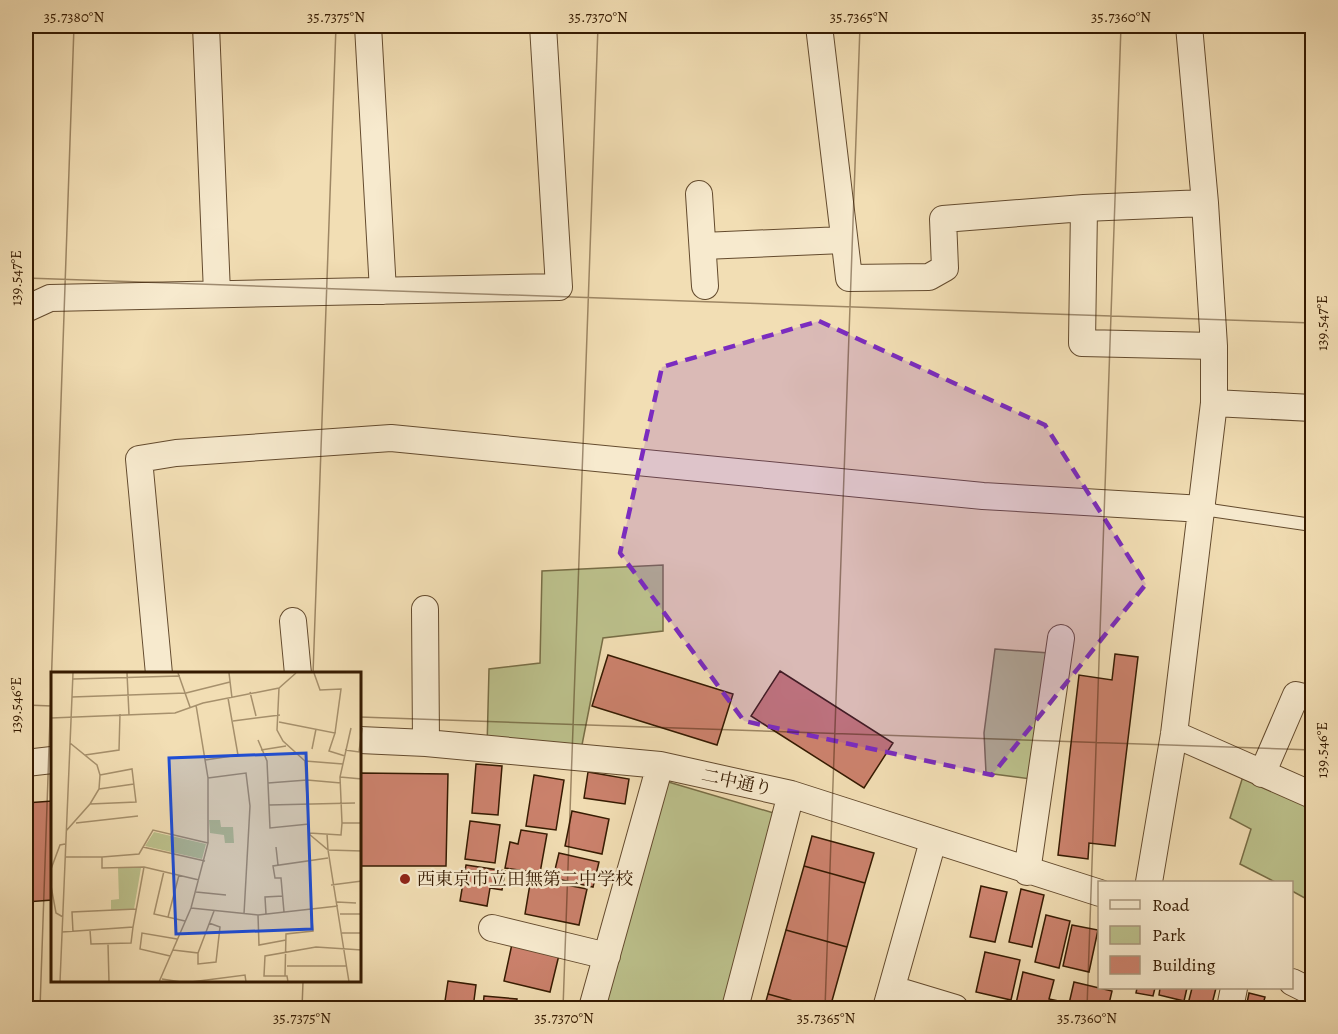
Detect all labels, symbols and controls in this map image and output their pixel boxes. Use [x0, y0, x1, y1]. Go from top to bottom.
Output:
text: 35.7380°N [44, 7, 104, 27]
text: 35.7375°N [307, 7, 365, 27]
text: 35.7370°N [568, 7, 628, 27]
text: 35.7365°N [830, 7, 888, 27]
text: 35.7360°N [1091, 7, 1151, 27]
text: 139.547°E [6, 250, 26, 306]
text: 139.547°E [1312, 295, 1332, 351]
inset map [51, 672, 362, 983]
text: 139.546°E [6, 677, 26, 733]
text: 139.546°E [1312, 722, 1332, 778]
street label: 二中通り [699, 763, 775, 801]
place label: 西東京市立田無第二中学校 [417, 867, 633, 891]
marker: 西東京市立田無第二中学校 [398, 872, 412, 886]
legend [1098, 881, 1293, 989]
text: Road [1152, 893, 1190, 917]
text: Park [1152, 923, 1186, 947]
text: Building [1152, 953, 1216, 977]
text: 35.7375°N [273, 1008, 331, 1028]
text: 35.7370°N [534, 1008, 594, 1028]
text: 35.7365°N [797, 1008, 855, 1028]
text: 35.7360°N [1057, 1008, 1117, 1028]

